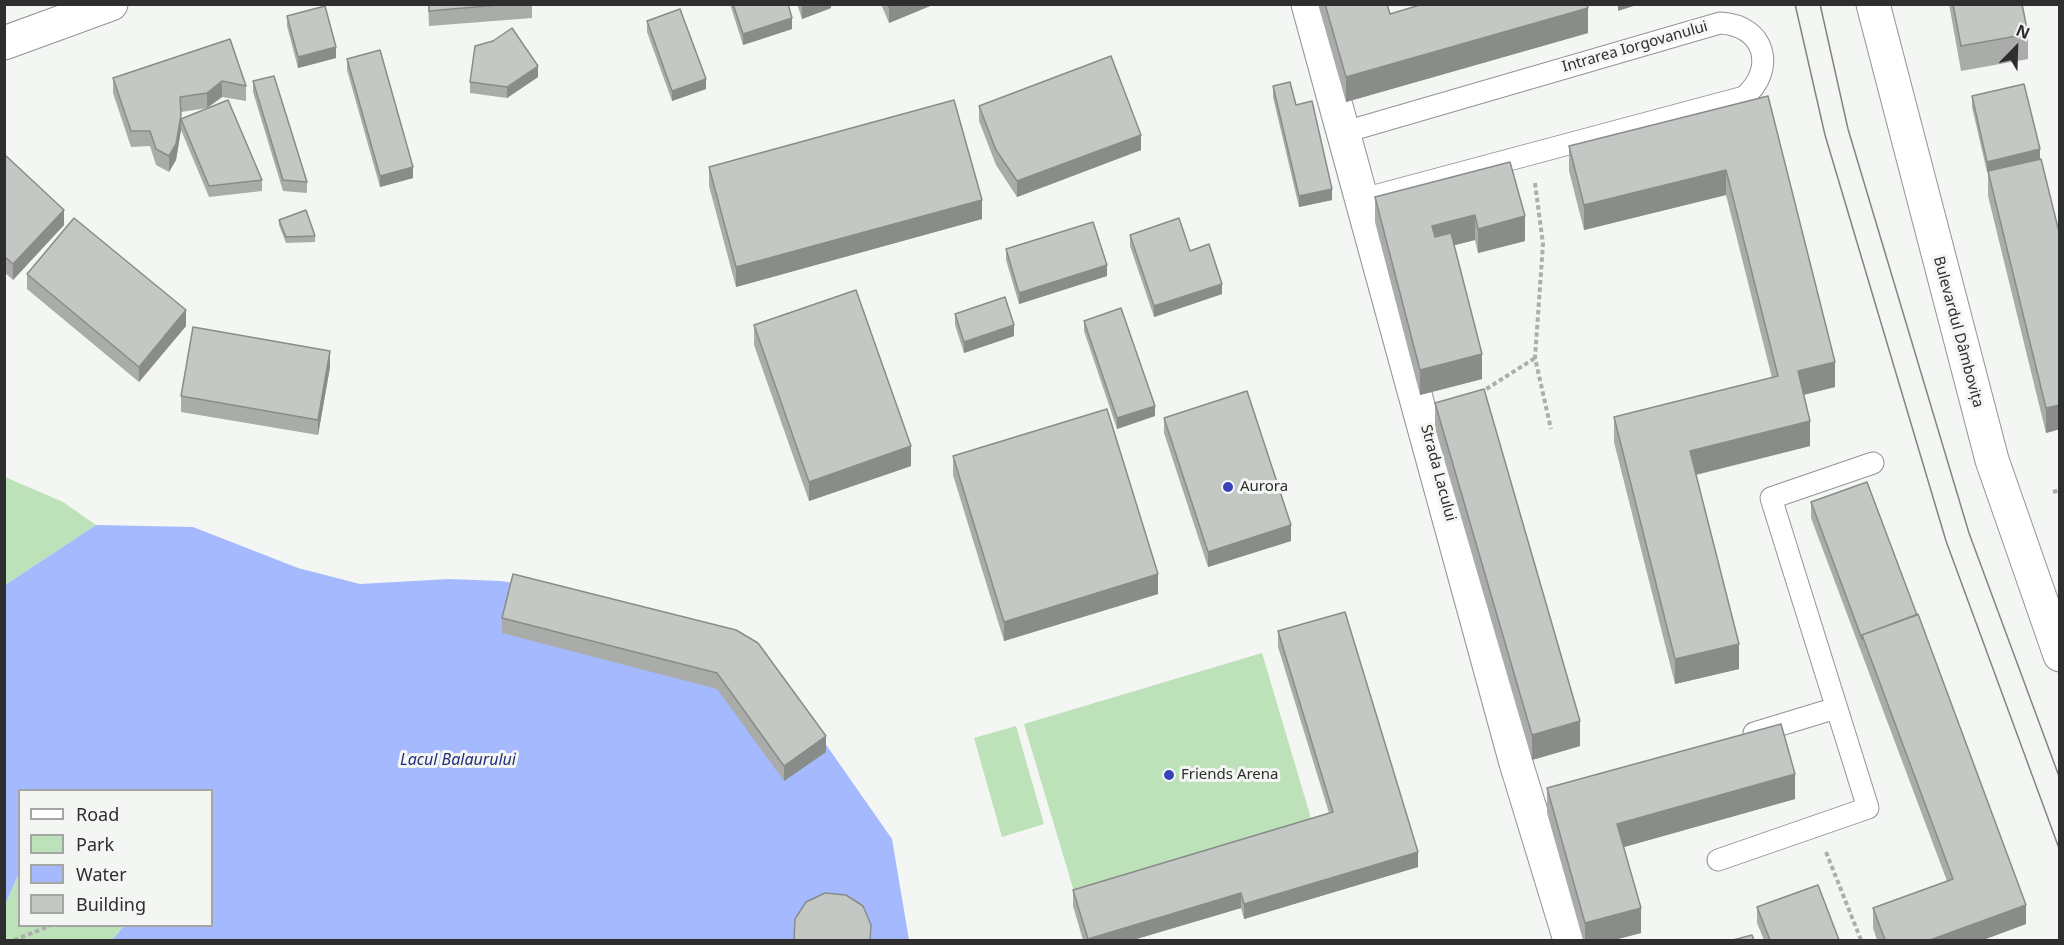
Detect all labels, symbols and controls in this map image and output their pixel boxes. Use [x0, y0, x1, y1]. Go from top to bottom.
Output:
street label: Intrarea Iorgovanului [1560, 18, 1710, 76]
north arrow [1986, 18, 2046, 78]
text: N [2013, 19, 2033, 44]
street label: Bulevardul Dâmbovița [1929, 254, 1987, 410]
street label: Strada Lacului [1416, 423, 1460, 523]
place label: Aurora [1240, 478, 1288, 496]
marker: Aurora [1221, 480, 1235, 494]
water label: Lacul Balaurului [400, 750, 516, 770]
place label: Friends Arena [1181, 766, 1279, 784]
marker: Friends Arena [1162, 768, 1176, 782]
legend [18, 789, 213, 927]
text: Road [76, 802, 119, 826]
text: Park [76, 832, 114, 856]
text: Water [76, 862, 127, 886]
text: Building [76, 892, 146, 916]

